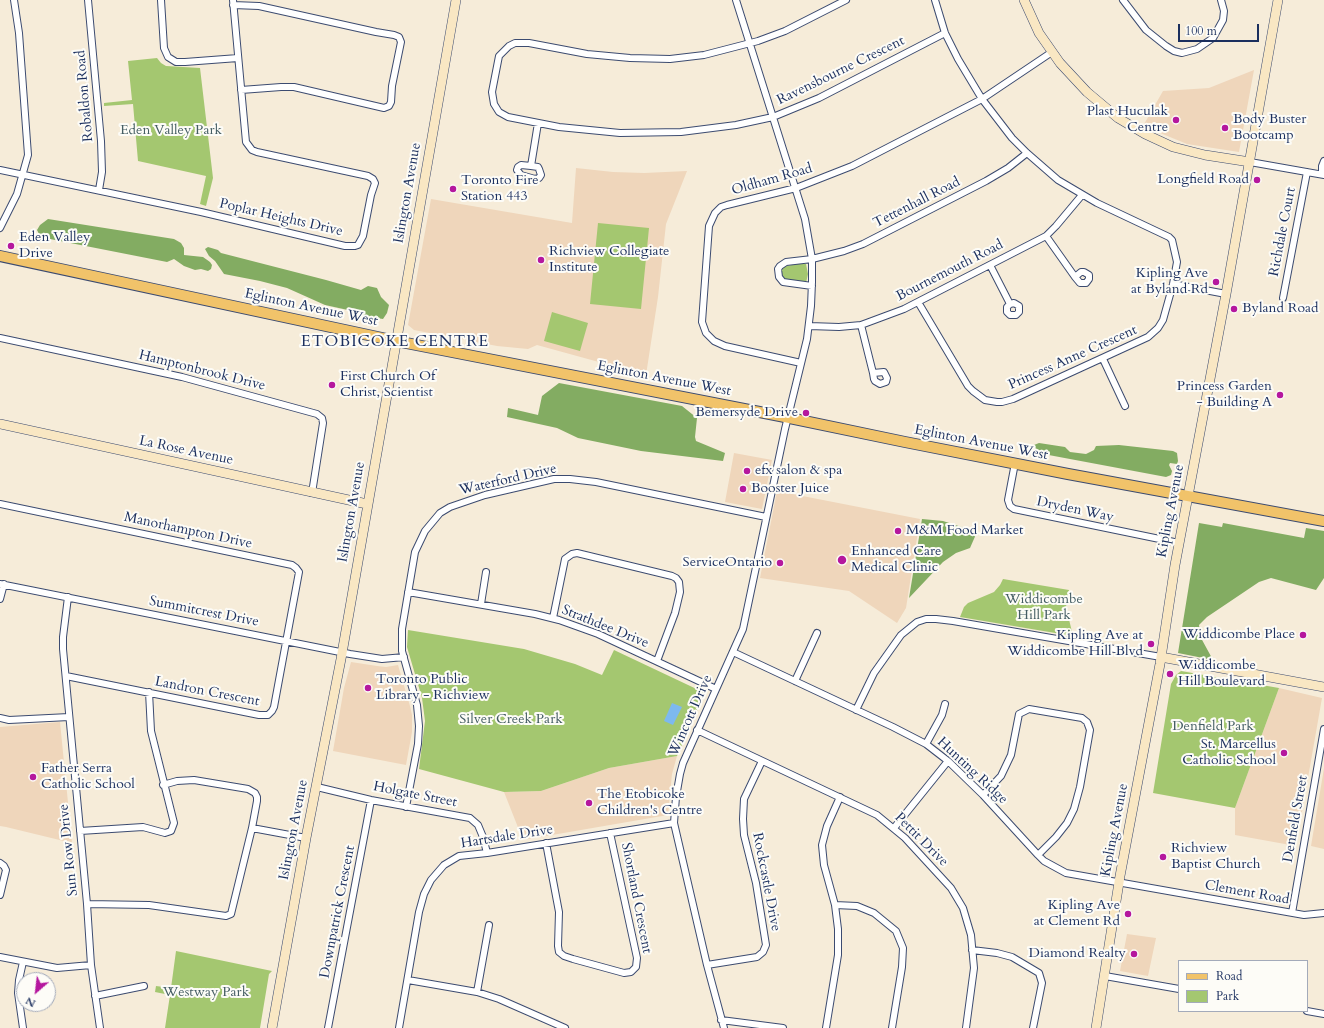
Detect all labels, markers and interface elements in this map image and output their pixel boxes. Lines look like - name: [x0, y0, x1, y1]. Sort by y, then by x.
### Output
- scale bar: [1180, 16, 1261, 42]
- text: 100 m: [1185, 23, 1217, 39]
- street label: Ravensbourne Crescent: [775, 33, 907, 109]
- street label: Robaldon Road: [73, 49, 97, 143]
- place label: Plast Huculak Centre: [1087, 104, 1168, 136]
- place label: Body Buster Bootcamp: [1233, 112, 1306, 144]
- marker: Plast Huculak Centre: [1171, 115, 1181, 125]
- park label: Eden Valley Park: [120, 123, 222, 139]
- marker: Body Buster Bootcamp: [1220, 123, 1230, 133]
- street label: Islington Avenue: [391, 141, 425, 245]
- street label: Oldham Road: [730, 160, 814, 200]
- place label: Longfield Road: [1157, 172, 1249, 188]
- place label: Toronto Fire Station 443: [461, 173, 539, 206]
- street label: Tettenhall Road: [871, 174, 963, 232]
- marker: Longfield Road: [1252, 175, 1262, 185]
- marker: Toronto Fire Station 443: [448, 184, 458, 194]
- street label: Richdale Court: [1266, 186, 1300, 278]
- street label: Poplar Heights Drive: [218, 196, 344, 240]
- place label: Eden Valley Drive: [19, 230, 90, 262]
- street label: Bournemouth Road: [894, 237, 1006, 305]
- marker: Eden Valley Drive: [6, 241, 16, 251]
- place label: Richview Collegiate Institute: [549, 244, 669, 276]
- marker: Richview Collegiate Institute: [536, 255, 546, 265]
- place label: Kipling Ave at Byland Rd: [1131, 266, 1208, 298]
- marker: Kipling Ave at Byland Rd: [1211, 277, 1221, 287]
- street label: Eglinton Avenue West: [243, 286, 379, 330]
- place label: Byland Road: [1242, 301, 1318, 317]
- marker: Byland Road: [1229, 304, 1239, 314]
- street label: Princess Anne Crescent: [1006, 322, 1140, 394]
- district label: ETOBICOKE CENTRE: [301, 332, 489, 352]
- street label: Hamptonbrook Drive: [137, 347, 267, 395]
- street label: Eglinton Avenue West: [596, 358, 732, 400]
- place label: First Church Of Christ, Scientist: [340, 369, 435, 402]
- place label: Princess Garden - Building A: [1177, 379, 1272, 412]
- marker: First Church Of Christ, Scientist: [327, 380, 337, 390]
- marker: Princess Garden - Building A: [1275, 390, 1285, 400]
- place label: Bemersyde Drive: [695, 405, 798, 421]
- marker: Bemersyde Drive: [801, 408, 811, 418]
- street label: Eglinton Avenue West: [913, 422, 1049, 464]
- street label: La Rose Avenue: [137, 433, 235, 469]
- street label: Islington Avenue: [335, 460, 369, 564]
- street label: Waterford Drive: [458, 461, 558, 499]
- place label: efx salon & spa: [755, 463, 842, 479]
- street label: Kipling Avenue: [1154, 463, 1188, 559]
- marker: efx salon & spa: [742, 466, 752, 476]
- place label: Booster Juice: [751, 481, 829, 497]
- marker: Booster Juice: [738, 484, 748, 494]
- street label: Dryden Way: [1035, 494, 1115, 526]
- street label: Manorhampton Drive: [122, 509, 254, 553]
- place label: M&M Food Market: [906, 523, 1023, 539]
- marker: M&M Food Market: [893, 526, 903, 536]
- place label: Enhanced Care Medical Clinic: [851, 544, 941, 576]
- marker: Enhanced Care Medical Clinic: [836, 554, 848, 566]
- place label: ServiceOntario: [683, 555, 772, 571]
- marker: ServiceOntario: [775, 558, 785, 568]
- park label: Widdicombe Hill Park: [1005, 592, 1083, 624]
- street label: Summitcrest Drive: [148, 593, 260, 631]
- street label: Strathdee Drive: [559, 602, 651, 652]
- place label: Widdicombe Place: [1183, 627, 1295, 643]
- place label: Kipling Ave at Widdicombe Hill Blvd: [1007, 628, 1143, 660]
- marker: Widdicombe Place: [1298, 630, 1308, 640]
- marker: Kipling Ave at Widdicombe Hill Blvd: [1146, 639, 1156, 649]
- place label: Widdicombe Hill Boulevard: [1178, 658, 1265, 690]
- marker: Widdicombe Hill Boulevard: [1165, 669, 1175, 679]
- place label: Toronto Public Library - Richview: [376, 672, 490, 704]
- street label: Wincott Drive: [665, 672, 717, 760]
- street label: Landron Crescent: [153, 674, 261, 710]
- marker: Toronto Public Library - Richview: [363, 683, 373, 693]
- park label: Silver Creek Park: [459, 712, 563, 728]
- park label: Denfield Park: [1172, 719, 1254, 735]
- street label: Hunting Ridge: [933, 734, 1011, 808]
- place label: St. Marcellus Catholic School: [1182, 737, 1276, 770]
- marker: St. Marcellus Catholic School: [1279, 748, 1289, 758]
- place label: Father Serra Catholic School: [41, 761, 135, 794]
- marker: Father Serra Catholic School: [28, 772, 38, 782]
- street label: Denfield Street: [1280, 774, 1312, 864]
- street label: Islington Avenue: [276, 778, 312, 882]
- street label: Holgate Street: [372, 779, 458, 811]
- street label: Kipling Avenue: [1098, 782, 1132, 878]
- place label: The Etobicoke Children's Centre: [597, 787, 702, 820]
- marker: The Etobicoke Children's Centre: [584, 798, 594, 808]
- street label: Sun Row Drive: [56, 803, 82, 897]
- street label: Pettit Drive: [891, 810, 951, 870]
- street label: Hartsdale Drive: [460, 821, 554, 853]
- street label: Rockcastle Drive: [748, 831, 784, 933]
- street label: Shortland Crescent: [617, 841, 655, 955]
- place label: Richview Baptist Church: [1171, 841, 1260, 874]
- street label: Downpatrick Crescent: [317, 844, 359, 980]
- marker: Richview Baptist Church: [1158, 852, 1168, 862]
- street label: Clement Road: [1203, 877, 1291, 909]
- place label: Kipling Ave at Clement Rd: [1034, 898, 1120, 930]
- marker: Kipling Ave at Clement Rd: [1123, 909, 1133, 919]
- place label: Diamond Realty: [1029, 946, 1126, 962]
- marker: Diamond Realty: [1129, 949, 1139, 959]
- legend: [1178, 960, 1308, 1012]
- text: Road: [1216, 968, 1242, 984]
- north arrow: [16, 972, 56, 1012]
- park label: Westway Park: [163, 985, 249, 1001]
- text: Park: [1216, 988, 1239, 1004]
- text: N: [23, 993, 38, 1011]

